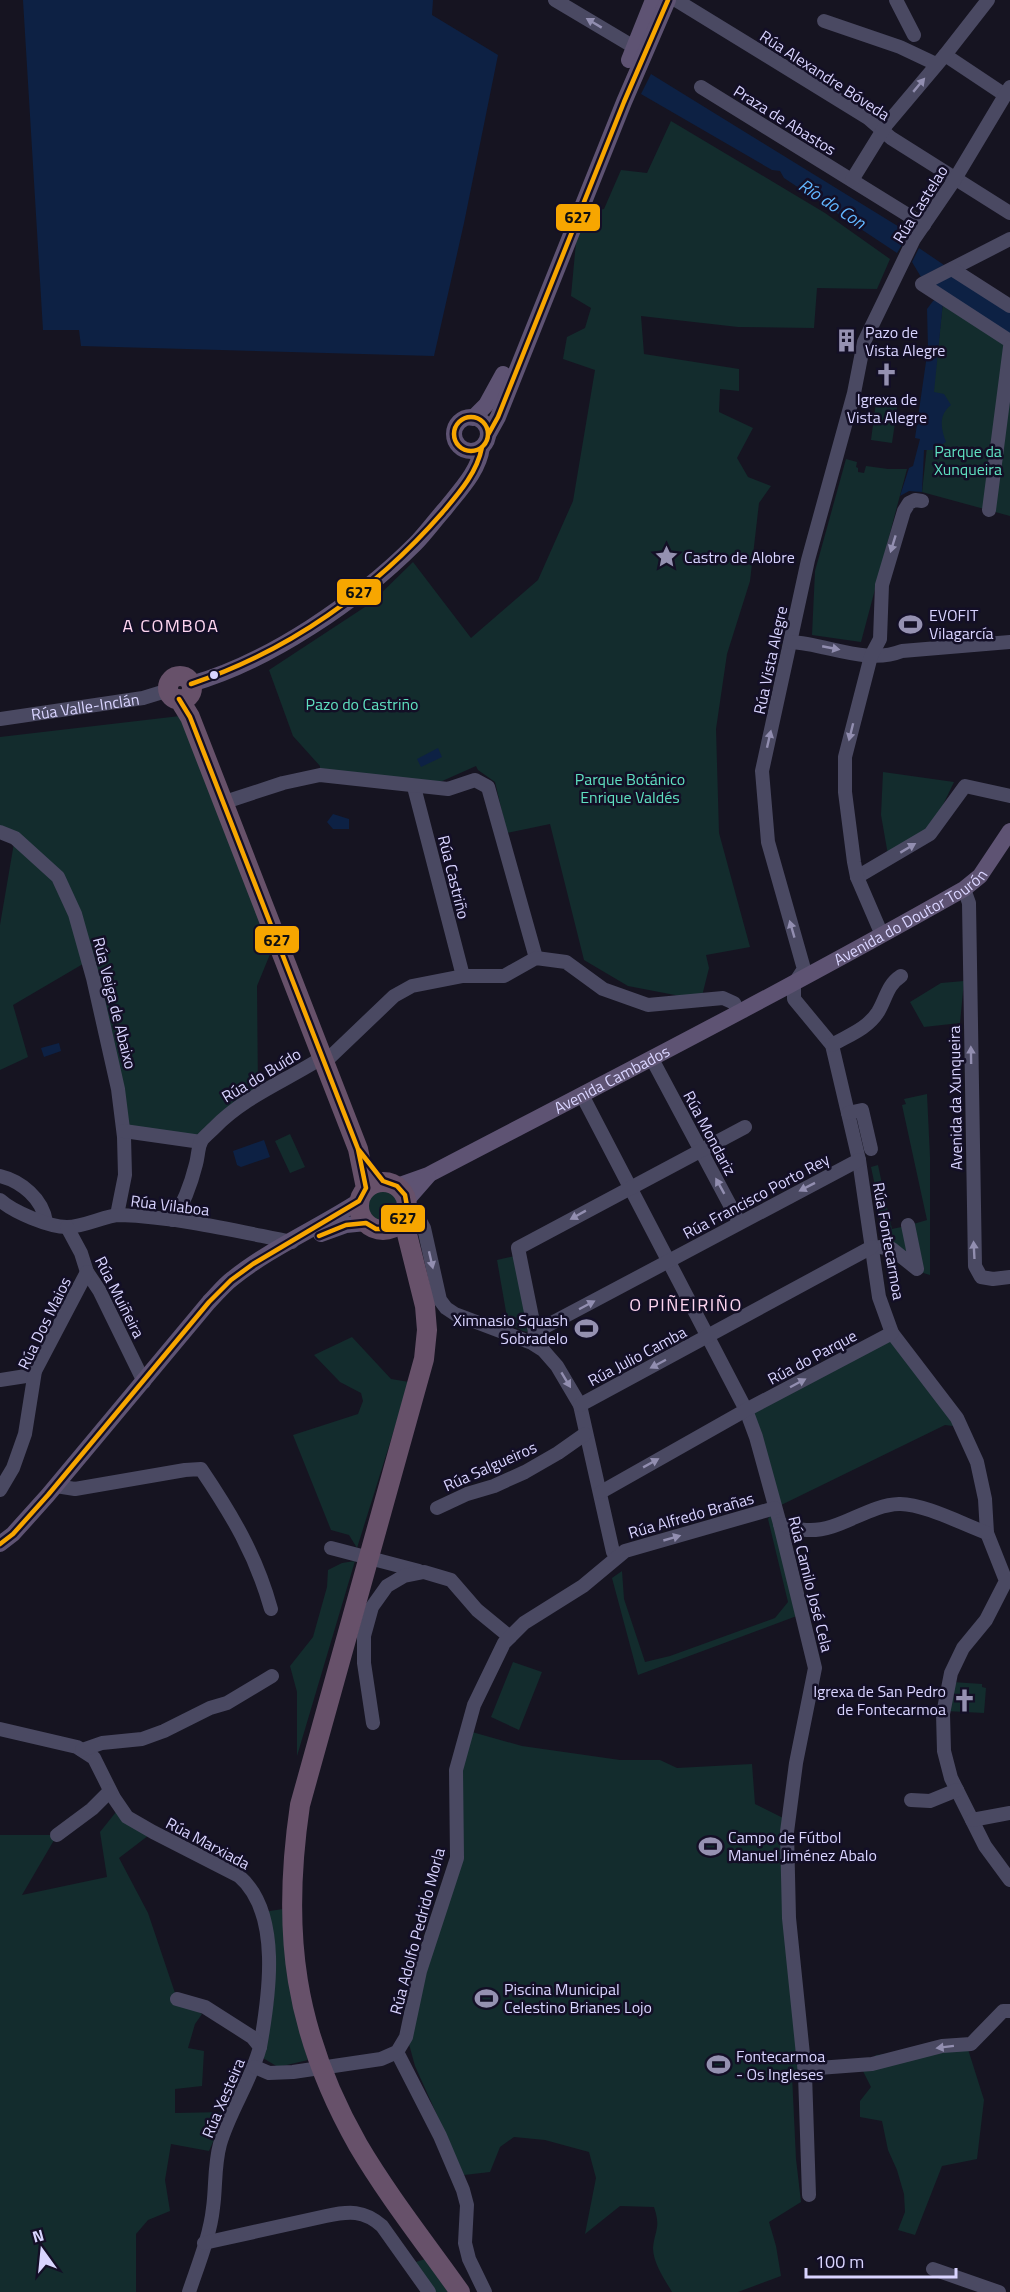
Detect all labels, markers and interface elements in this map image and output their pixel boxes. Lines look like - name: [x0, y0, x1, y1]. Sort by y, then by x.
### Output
- one-way arrow: [586, 18, 602, 29]
- street label: Rúa Alexandre Bóveda: [755, 24, 895, 126]
- one-way arrow: [912, 78, 925, 93]
- street label: Praza de Abastos: [729, 79, 841, 161]
- street label: Rúa Castelao: [887, 160, 953, 248]
- water label: Río do Con: [793, 172, 872, 236]
- line badge: 627: [555, 203, 601, 232]
- text: 627: [565, 205, 591, 229]
- place label: Pazo de Vista Alegre: [865, 320, 945, 362]
- building icon: Pazo de Vista Alegre: [834, 328, 860, 354]
- church icon: Igrexa de Vista Alegre: [874, 361, 900, 387]
- place label: Igrexa de Vista Alegre: [847, 387, 927, 429]
- park label: Parque da Xunqueira: [934, 439, 1002, 481]
- one-way arrow: [888, 535, 897, 553]
- place icon: Castro de Alobre: [653, 544, 679, 570]
- place label: Castro de Alobre: [684, 545, 795, 569]
- line badge: 627: [336, 578, 382, 606]
- text: 627: [346, 580, 372, 604]
- place label: EVOFIT Vilagarcía: [929, 603, 994, 645]
- street label: Rúa Vista Alegre: [747, 604, 793, 716]
- sports icon: EVOFIT Vilagarcía: [898, 611, 924, 637]
- district label: A COMBOA: [123, 612, 219, 639]
- one-way arrow: [822, 644, 841, 653]
- unlabelled marker: [208, 669, 220, 681]
- street label: Rúa Valle-Inclán: [29, 687, 141, 726]
- park label: Pazo do Castriño: [306, 692, 418, 716]
- one-way arrow: [846, 723, 856, 742]
- one-way arrow: [765, 729, 775, 748]
- park label: Parque Botánico Enrique Valdés: [575, 767, 685, 809]
- street label: Rúa Castriño: [432, 833, 476, 921]
- one-way arrow: [900, 842, 916, 853]
- street label: Avenida do Doutor Tourón: [829, 864, 993, 971]
- one-way arrow: [787, 920, 797, 938]
- line badge: 627: [254, 925, 300, 954]
- text: 627: [264, 928, 290, 952]
- street label: Rúa Veiga de Abaixo: [87, 935, 143, 1071]
- street label: Avenida da Xunqueira: [942, 1025, 968, 1171]
- street label: Avenida Cambados: [549, 1039, 674, 1119]
- street label: Rúa do Buído: [217, 1042, 305, 1108]
- one-way arrow: [966, 1046, 976, 1065]
- street label: Rúa Mondariz: [678, 1086, 742, 1180]
- street label: Rúa Francisco Porto Rey: [678, 1147, 834, 1245]
- one-way arrow: [714, 1178, 725, 1194]
- street label: Rúa Fontecarmoa: [867, 1180, 911, 1302]
- one-way arrow: [798, 1182, 815, 1192]
- street label: Rúa Vilaboa: [129, 1188, 211, 1222]
- line badge: 627: [380, 1204, 426, 1233]
- text: 627: [390, 1206, 416, 1230]
- one-way arrow: [570, 1210, 587, 1220]
- one-way arrow: [970, 1241, 979, 1260]
- one-way arrow: [427, 1251, 436, 1270]
- street label: Rúa Muiñeira: [89, 1252, 151, 1342]
- street label: Rúa Dos Maios: [11, 1273, 77, 1373]
- district label: O PIÑEIRIÑO: [629, 1291, 743, 1318]
- one-way arrow: [579, 1300, 596, 1310]
- place label: Ximnasio Squash Sobradelo: [453, 1308, 568, 1350]
- sports icon: Ximnasio Squash Sobradelo: [573, 1316, 599, 1342]
- street label: Rúa Julio Camba: [583, 1320, 691, 1392]
- street label: Rúa do Parque: [763, 1323, 861, 1391]
- one-way arrow: [649, 1359, 666, 1369]
- one-way arrow: [560, 1372, 571, 1388]
- one-way arrow: [790, 1378, 807, 1388]
- street label: Rúa Salgueiros: [440, 1435, 540, 1497]
- one-way arrow: [643, 1458, 660, 1468]
- street label: Rúa Alfredo Brañas: [625, 1486, 757, 1544]
- street label: Rúa Camilo José Cela: [782, 1513, 840, 1655]
- one-way arrow: [663, 1533, 681, 1542]
- place label: Igrexa de San Pedro de Fontecarmoa: [813, 1679, 946, 1721]
- church icon: Igrexa de San Pedro de Fontecarmoa: [951, 1687, 977, 1713]
- street label: Rúa Marxiada: [162, 1811, 254, 1875]
- place label: Campo de Fútbol Manuel Jiménez Abalo: [728, 1825, 877, 1867]
- sports icon: Campo de Fútbol Manuel Jiménez Abalo: [697, 1833, 723, 1859]
- street label: Rúa Adolfo Pedrido Morla: [383, 1845, 451, 2017]
- place label: Piscina Municipal Celestino Brianes Lojo: [504, 1977, 652, 2019]
- sports icon: Piscina Municipal Celestino Brianes Lojo: [473, 1985, 499, 2011]
- one-way arrow: [935, 2042, 954, 2051]
- place label: Fontecarmoa - Os Ingleses: [736, 2044, 825, 2086]
- sports icon: Fontecarmoa - Os Ingleses: [705, 2052, 731, 2078]
- street label: Rúa Xesteira: [195, 2054, 251, 2142]
- north arrow: [12, 2220, 72, 2280]
- text: N: [30, 2222, 47, 2249]
- scale bar: [806, 2241, 956, 2279]
- text: 100 m: [815, 2248, 864, 2275]

